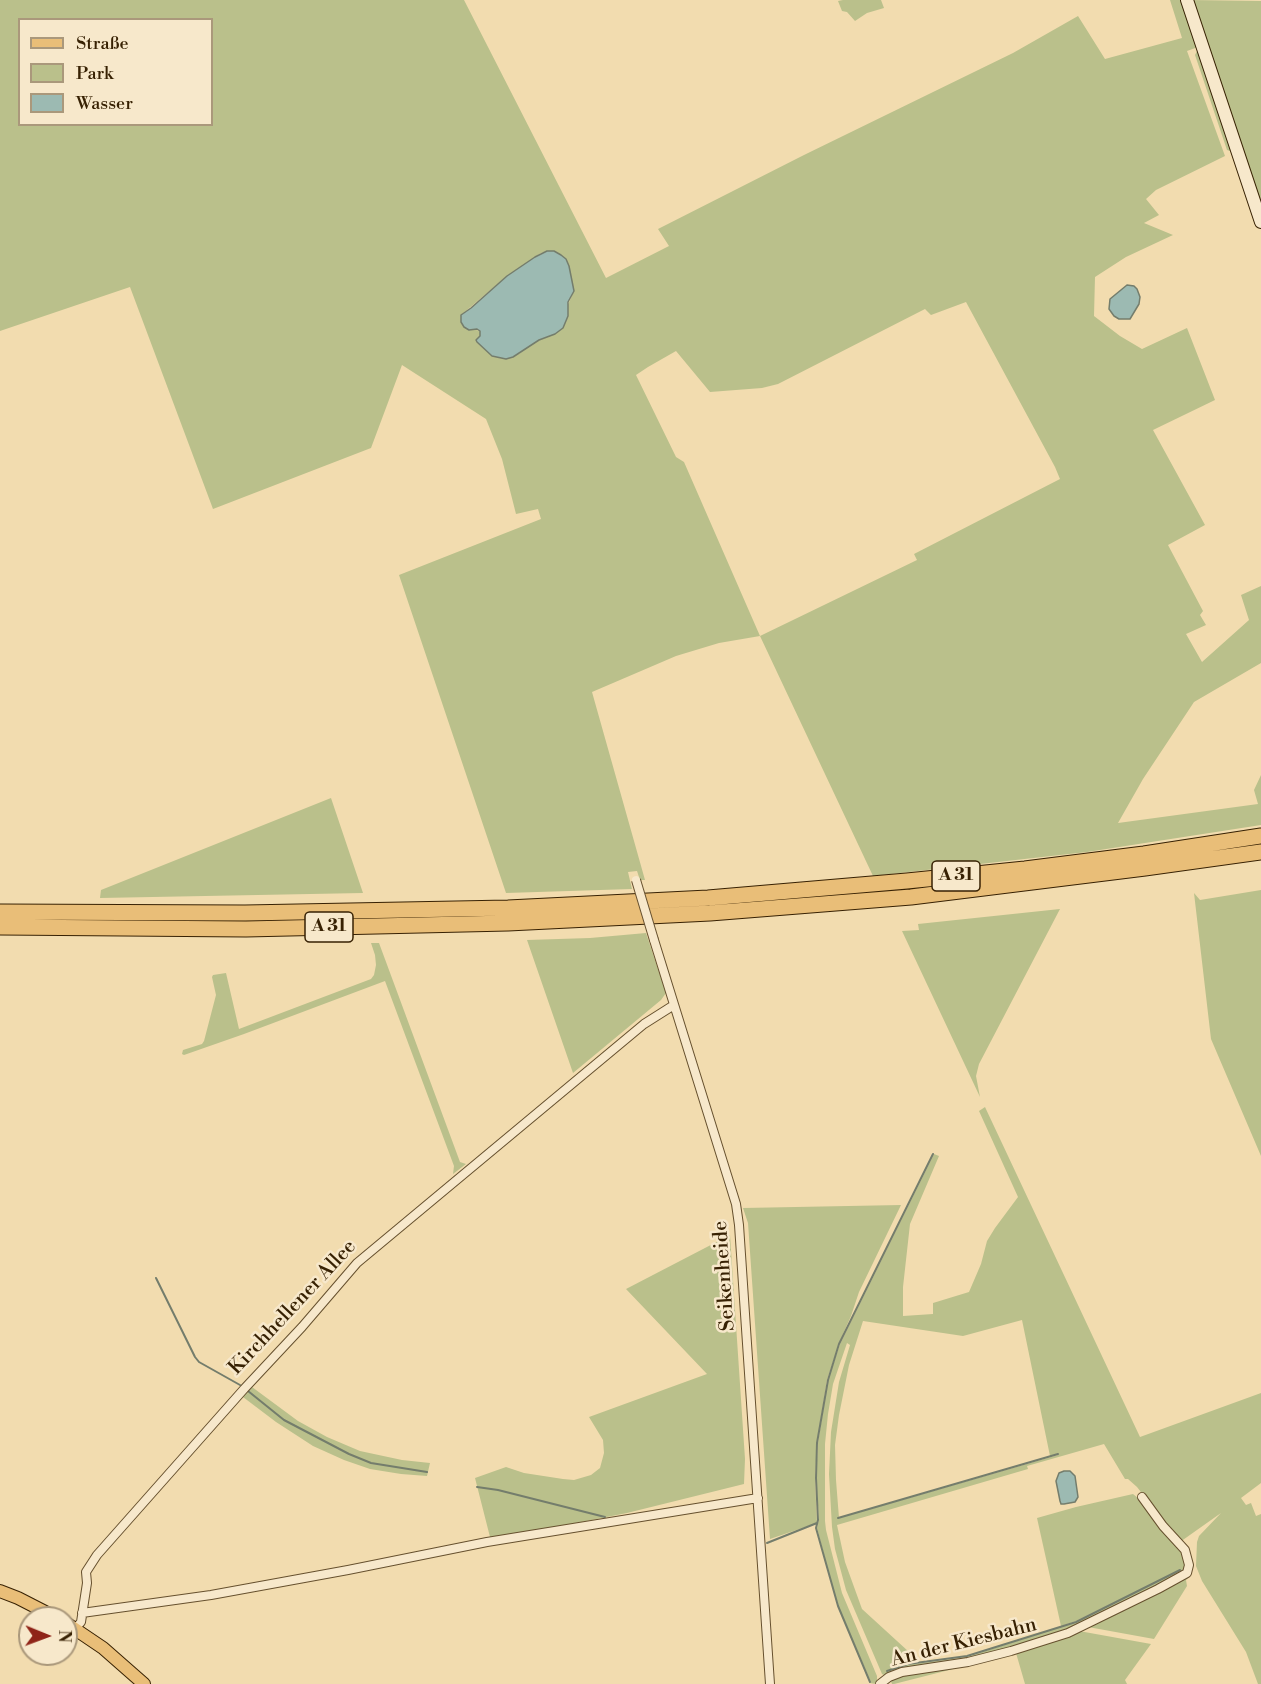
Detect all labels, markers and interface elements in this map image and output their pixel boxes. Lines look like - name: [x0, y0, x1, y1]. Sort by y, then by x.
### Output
- legend: [18, 18, 213, 126]
- text: Straße: [76, 32, 129, 55]
- text: Park: [76, 62, 113, 85]
- text: Wasser: [76, 92, 133, 115]
- road number: A 31: [932, 861, 980, 891]
- road number: A 31: [305, 912, 353, 942]
- street label: Seikenheide: [709, 1220, 741, 1332]
- street label: Kirchhellener Allee: [224, 1235, 362, 1381]
- north arrow: [18, 1606, 78, 1666]
- street label: An der Kiesbahn: [889, 1613, 1039, 1673]
- text: N: [54, 1630, 74, 1643]

